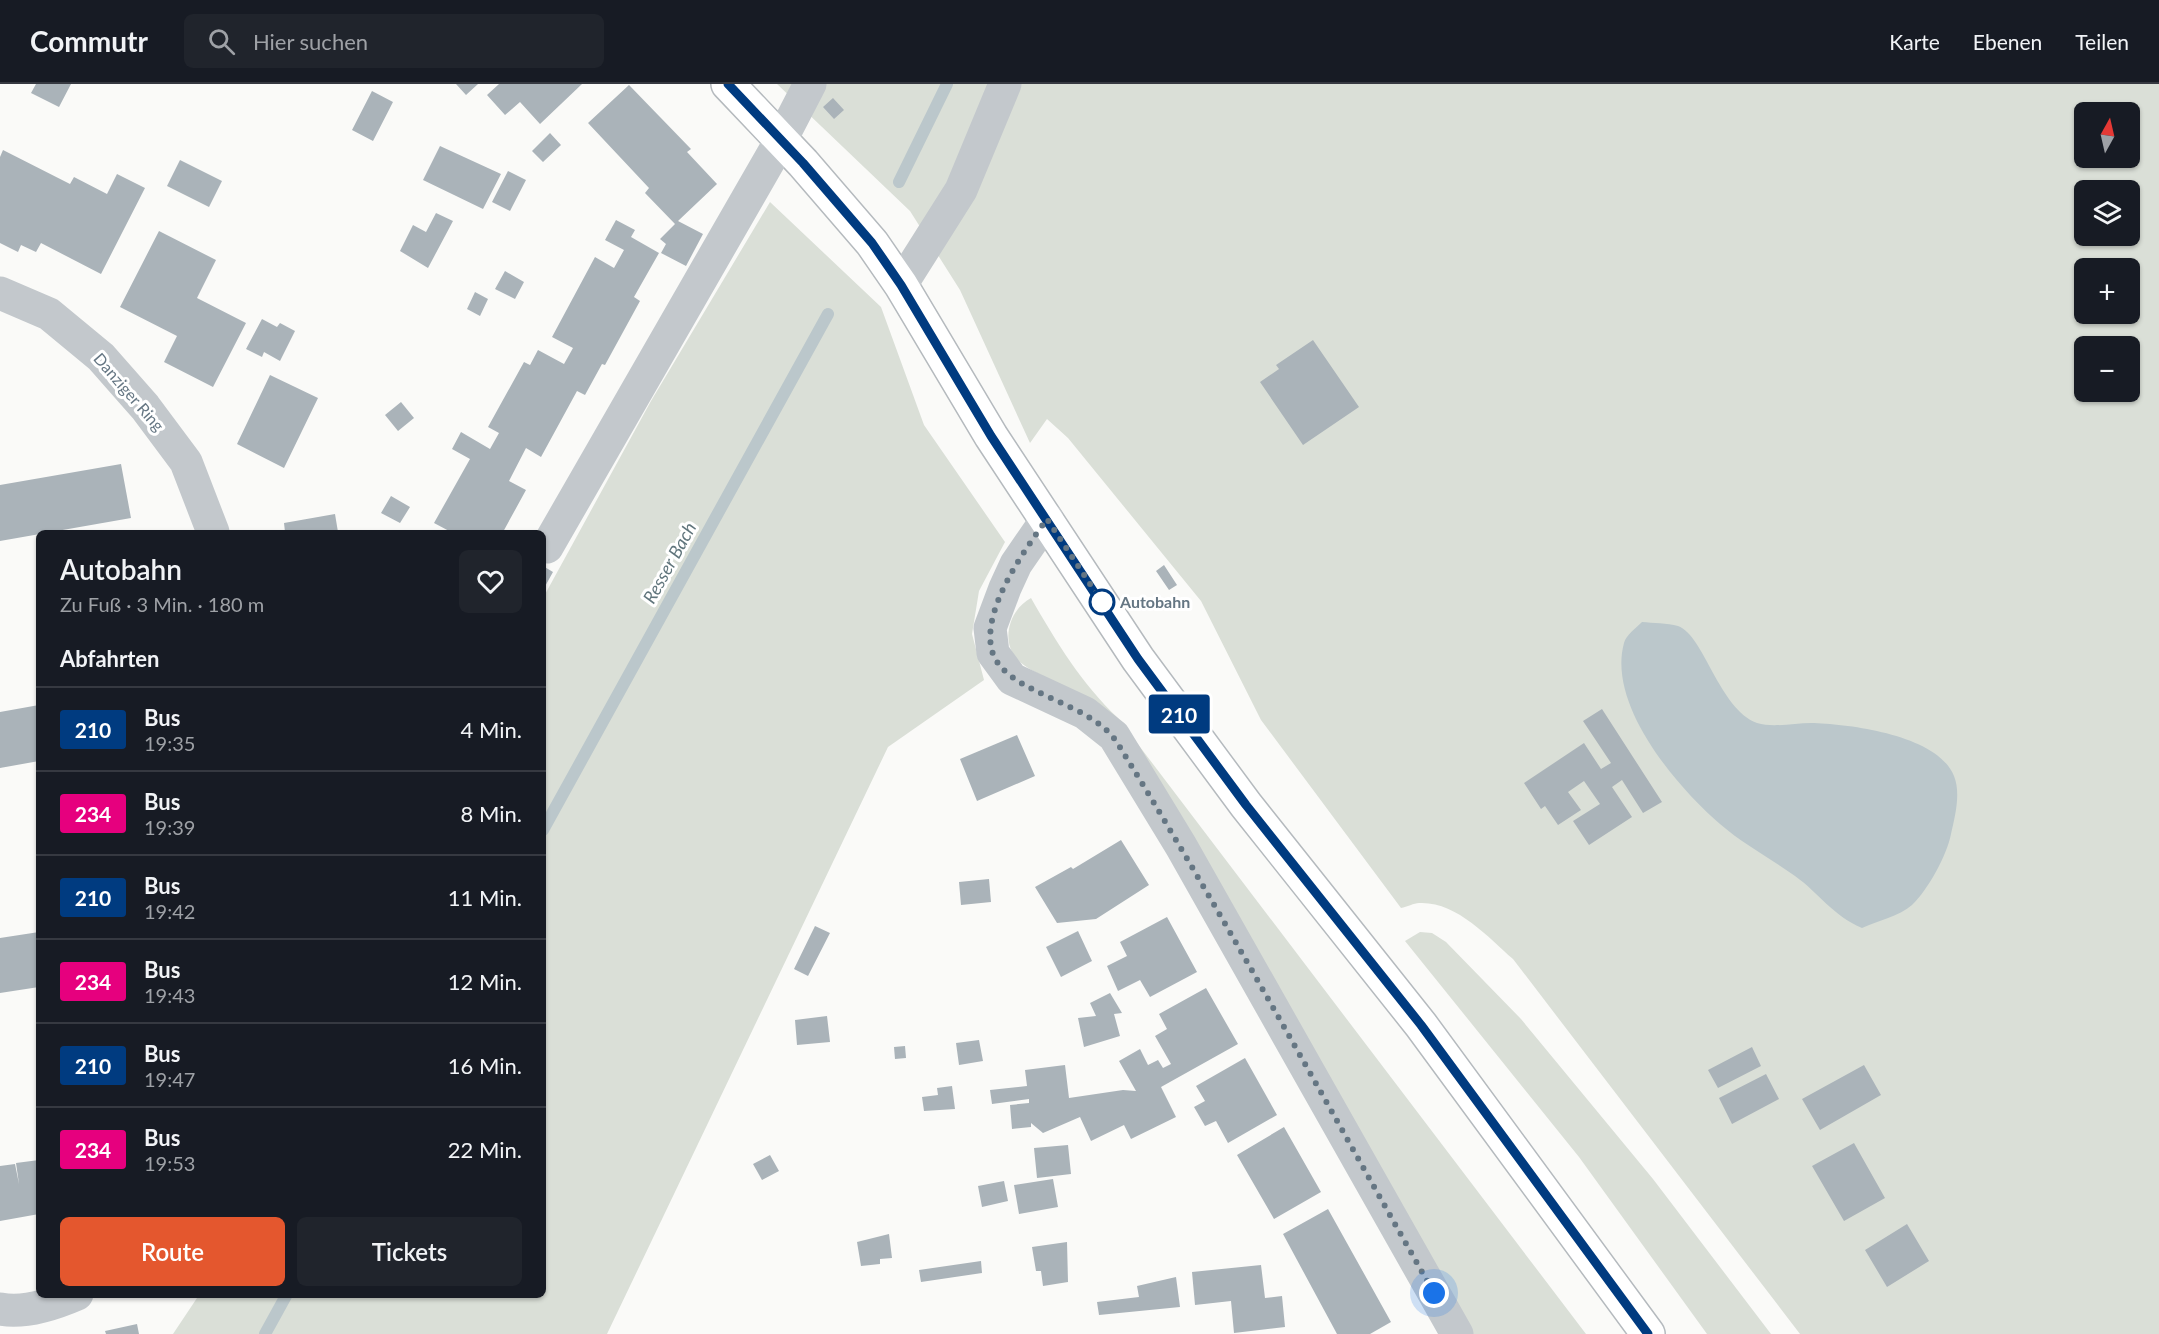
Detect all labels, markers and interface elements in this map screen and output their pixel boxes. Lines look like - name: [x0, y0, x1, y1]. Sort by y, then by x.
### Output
- search box: [184, 14, 604, 68]
- text: Commutr: [30, 24, 148, 58]
- icon: search: [205, 25, 238, 58]
- text: Hier suchen: [253, 28, 368, 55]
- text: Karte: [1889, 29, 1940, 54]
- text: Ebenen: [1973, 29, 2042, 54]
- text: Teilen: [2075, 29, 2129, 54]
- north arrow: [2074, 102, 2140, 168]
- map controls: [2074, 102, 2140, 402]
- button: layers: [2074, 180, 2140, 246]
- button: +: [2074, 258, 2140, 324]
- button: −: [2074, 336, 2140, 402]
- street label: Danziger Ring: [90, 349, 168, 435]
- water label: Resser Bach: [638, 518, 700, 607]
- button: heart: [459, 550, 522, 613]
- text: Autobahn: [60, 552, 182, 586]
- marker: Autobahn: [1089, 589, 1115, 615]
- text: Zu Fuß · 3 Min. · 180 m: [60, 592, 264, 616]
- place label: Autobahn: [1119, 592, 1190, 611]
- text: Abfahrten: [60, 645, 159, 672]
- line badge: 210: [1144, 694, 1214, 734]
- text: 210: [1161, 702, 1197, 727]
- text: Bus: [144, 704, 180, 731]
- text: 4 Min.: [461, 716, 522, 743]
- text: 210: [75, 717, 111, 742]
- text: 19:35: [144, 731, 195, 755]
- text: Bus: [144, 788, 180, 815]
- text: 8 Min.: [461, 800, 522, 827]
- text: 234: [75, 801, 111, 826]
- text: 19:39: [144, 815, 195, 839]
- text: Bus: [144, 872, 180, 899]
- text: 11 Min.: [448, 884, 522, 911]
- text: 210: [75, 885, 111, 910]
- text: 19:42: [144, 899, 195, 923]
- text: Bus: [144, 956, 180, 983]
- text: 12 Min.: [448, 968, 522, 995]
- text: 234: [75, 969, 111, 994]
- text: 19:43: [144, 983, 195, 1007]
- text: Bus: [144, 1040, 180, 1067]
- text: 16 Min.: [448, 1052, 522, 1079]
- text: 210: [75, 1053, 111, 1078]
- text: 19:47: [144, 1067, 195, 1091]
- text: Bus: [144, 1124, 180, 1151]
- text: 22 Min.: [448, 1136, 522, 1163]
- text: 234: [75, 1137, 111, 1162]
- text: 19:53: [144, 1151, 195, 1175]
- button: Route: [60, 1217, 285, 1286]
- button: Tickets: [297, 1217, 522, 1286]
- your location: [1419, 1278, 1449, 1308]

